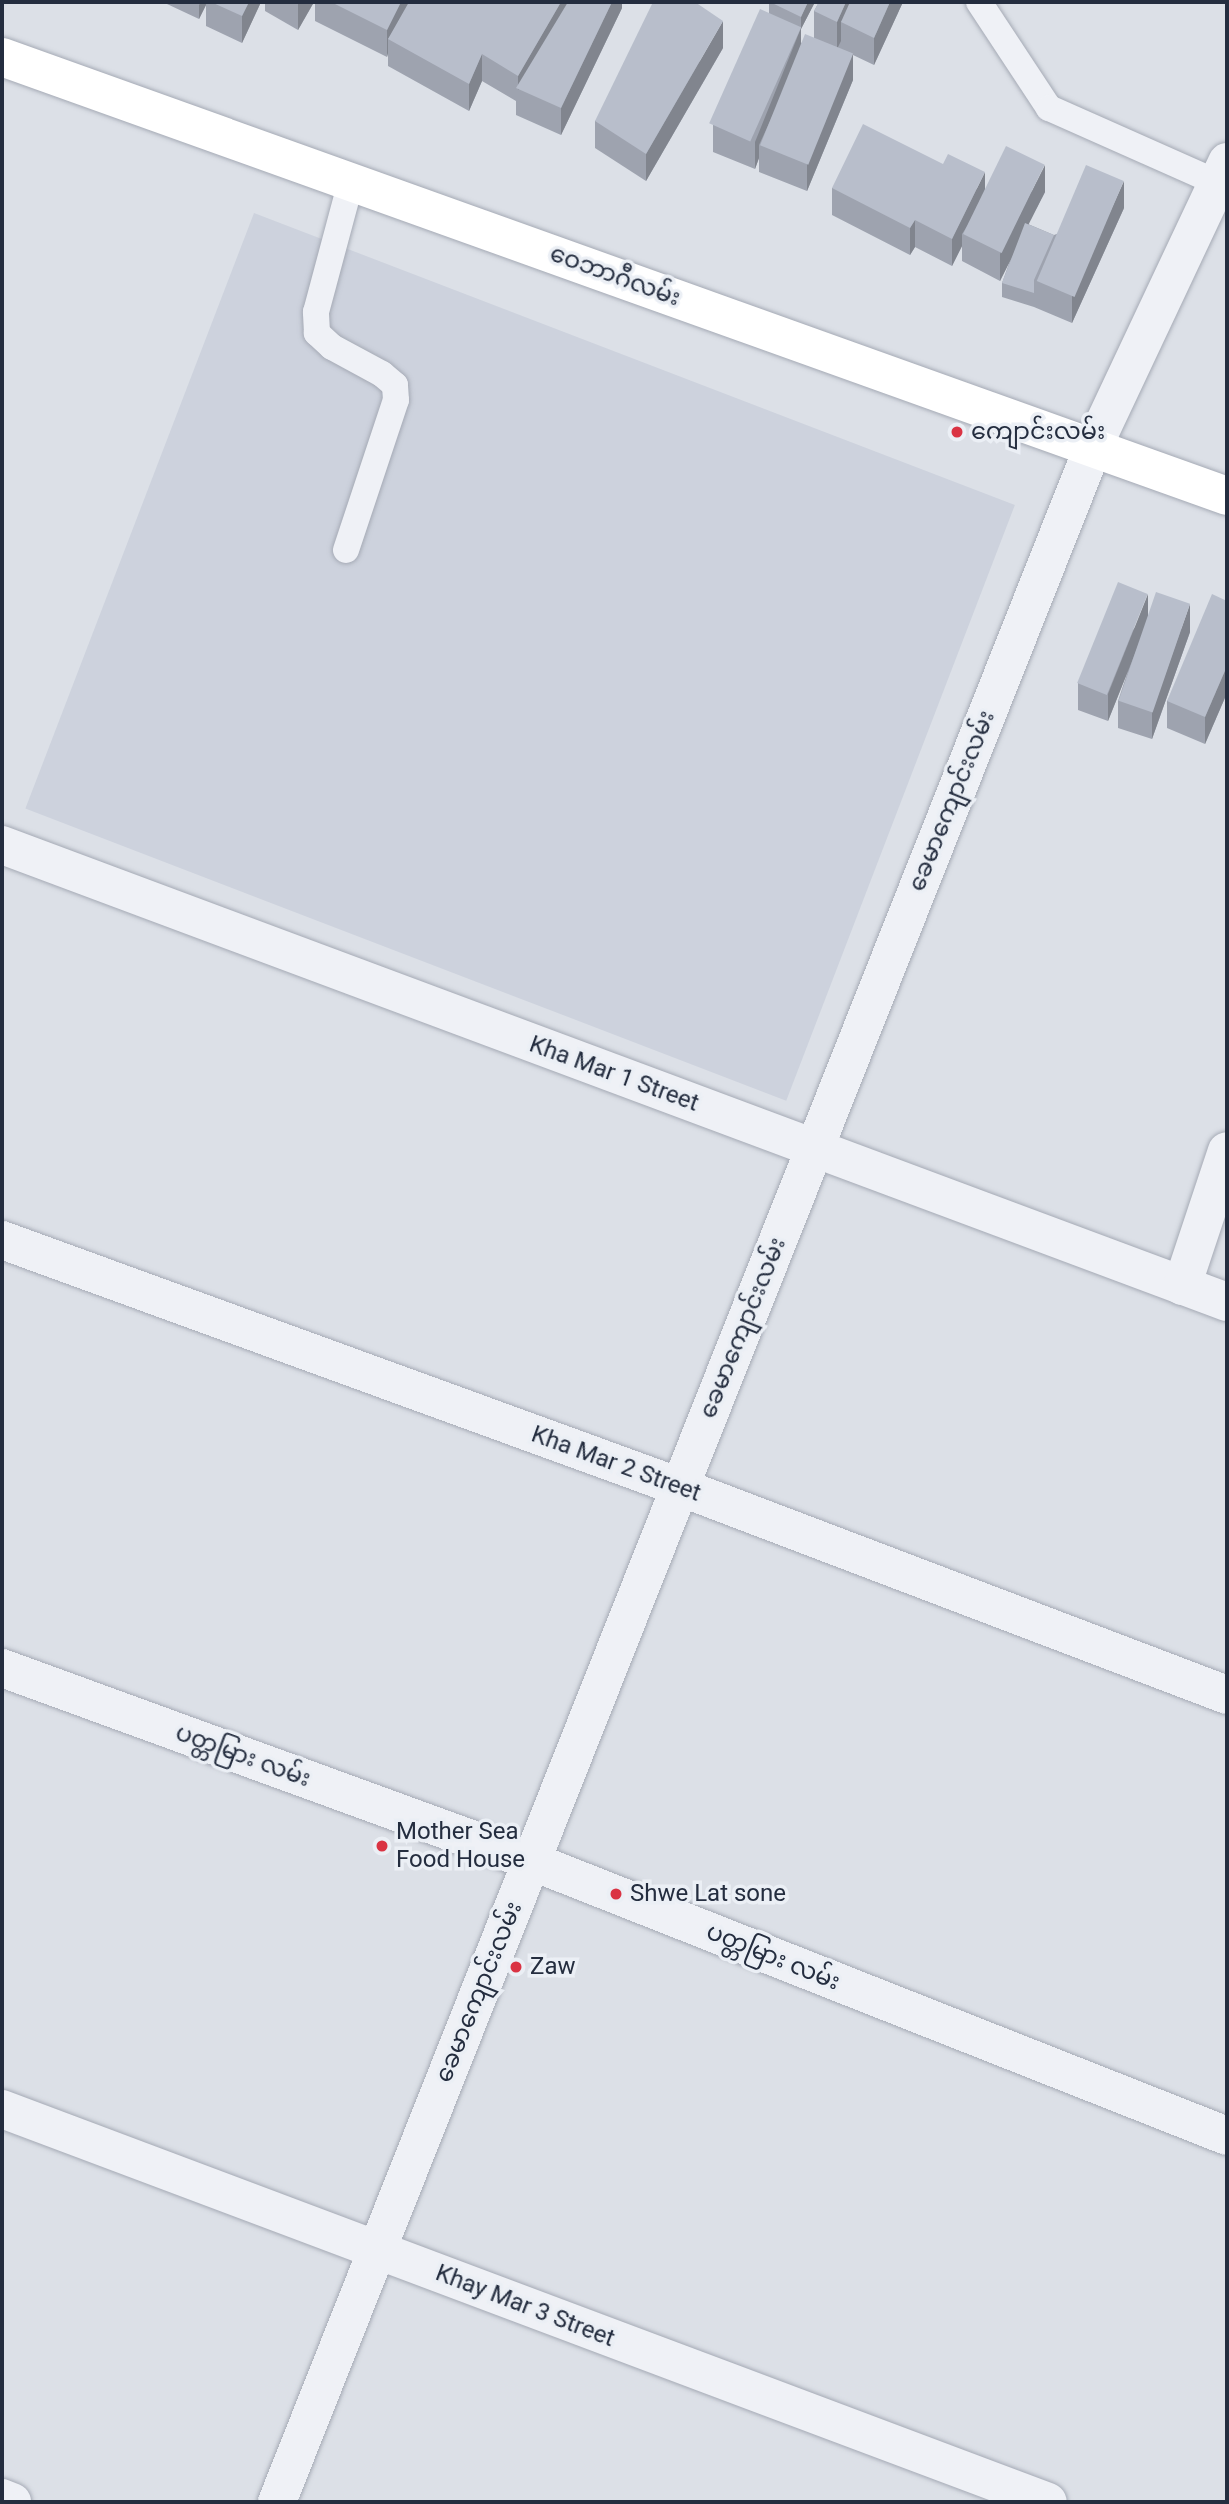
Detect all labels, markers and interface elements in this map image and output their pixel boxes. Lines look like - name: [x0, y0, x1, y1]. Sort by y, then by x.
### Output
- street label: ဝေဘာဂီလမ်း: [546, 239, 684, 313]
- place label: ကျောင်းလမ်း: [971, 418, 1105, 446]
- marker: ကျောင်းလမ်း: [949, 424, 965, 440]
- street label: ခေမာကျောင်းလမ်း: [903, 706, 1001, 896]
- street label: Kha Mar 1 Street: [525, 1030, 703, 1118]
- street label: ခေမာကျောင်းလမ်း: [694, 1233, 792, 1423]
- street label: Kha Mar 2 Street: [527, 1420, 705, 1508]
- street label: ပတ္တမြား လမ်း: [172, 1718, 314, 1794]
- place label: Mother Sea Food House: [396, 1818, 525, 1874]
- marker: Mother Sea Food House: [374, 1838, 390, 1854]
- place label: Shwe Lat sone: [630, 1880, 786, 1908]
- marker: Shwe Lat sone: [608, 1886, 624, 1902]
- street label: ခေမာကျောင်းလမ်း: [430, 1897, 528, 2087]
- street label: ပတ္တမြား လမ်း: [702, 1917, 844, 1997]
- place label: Zaw: [530, 1953, 575, 1981]
- marker: Zaw: [508, 1959, 524, 1975]
- street label: Khay Mar 3 Street: [431, 2259, 619, 2353]

